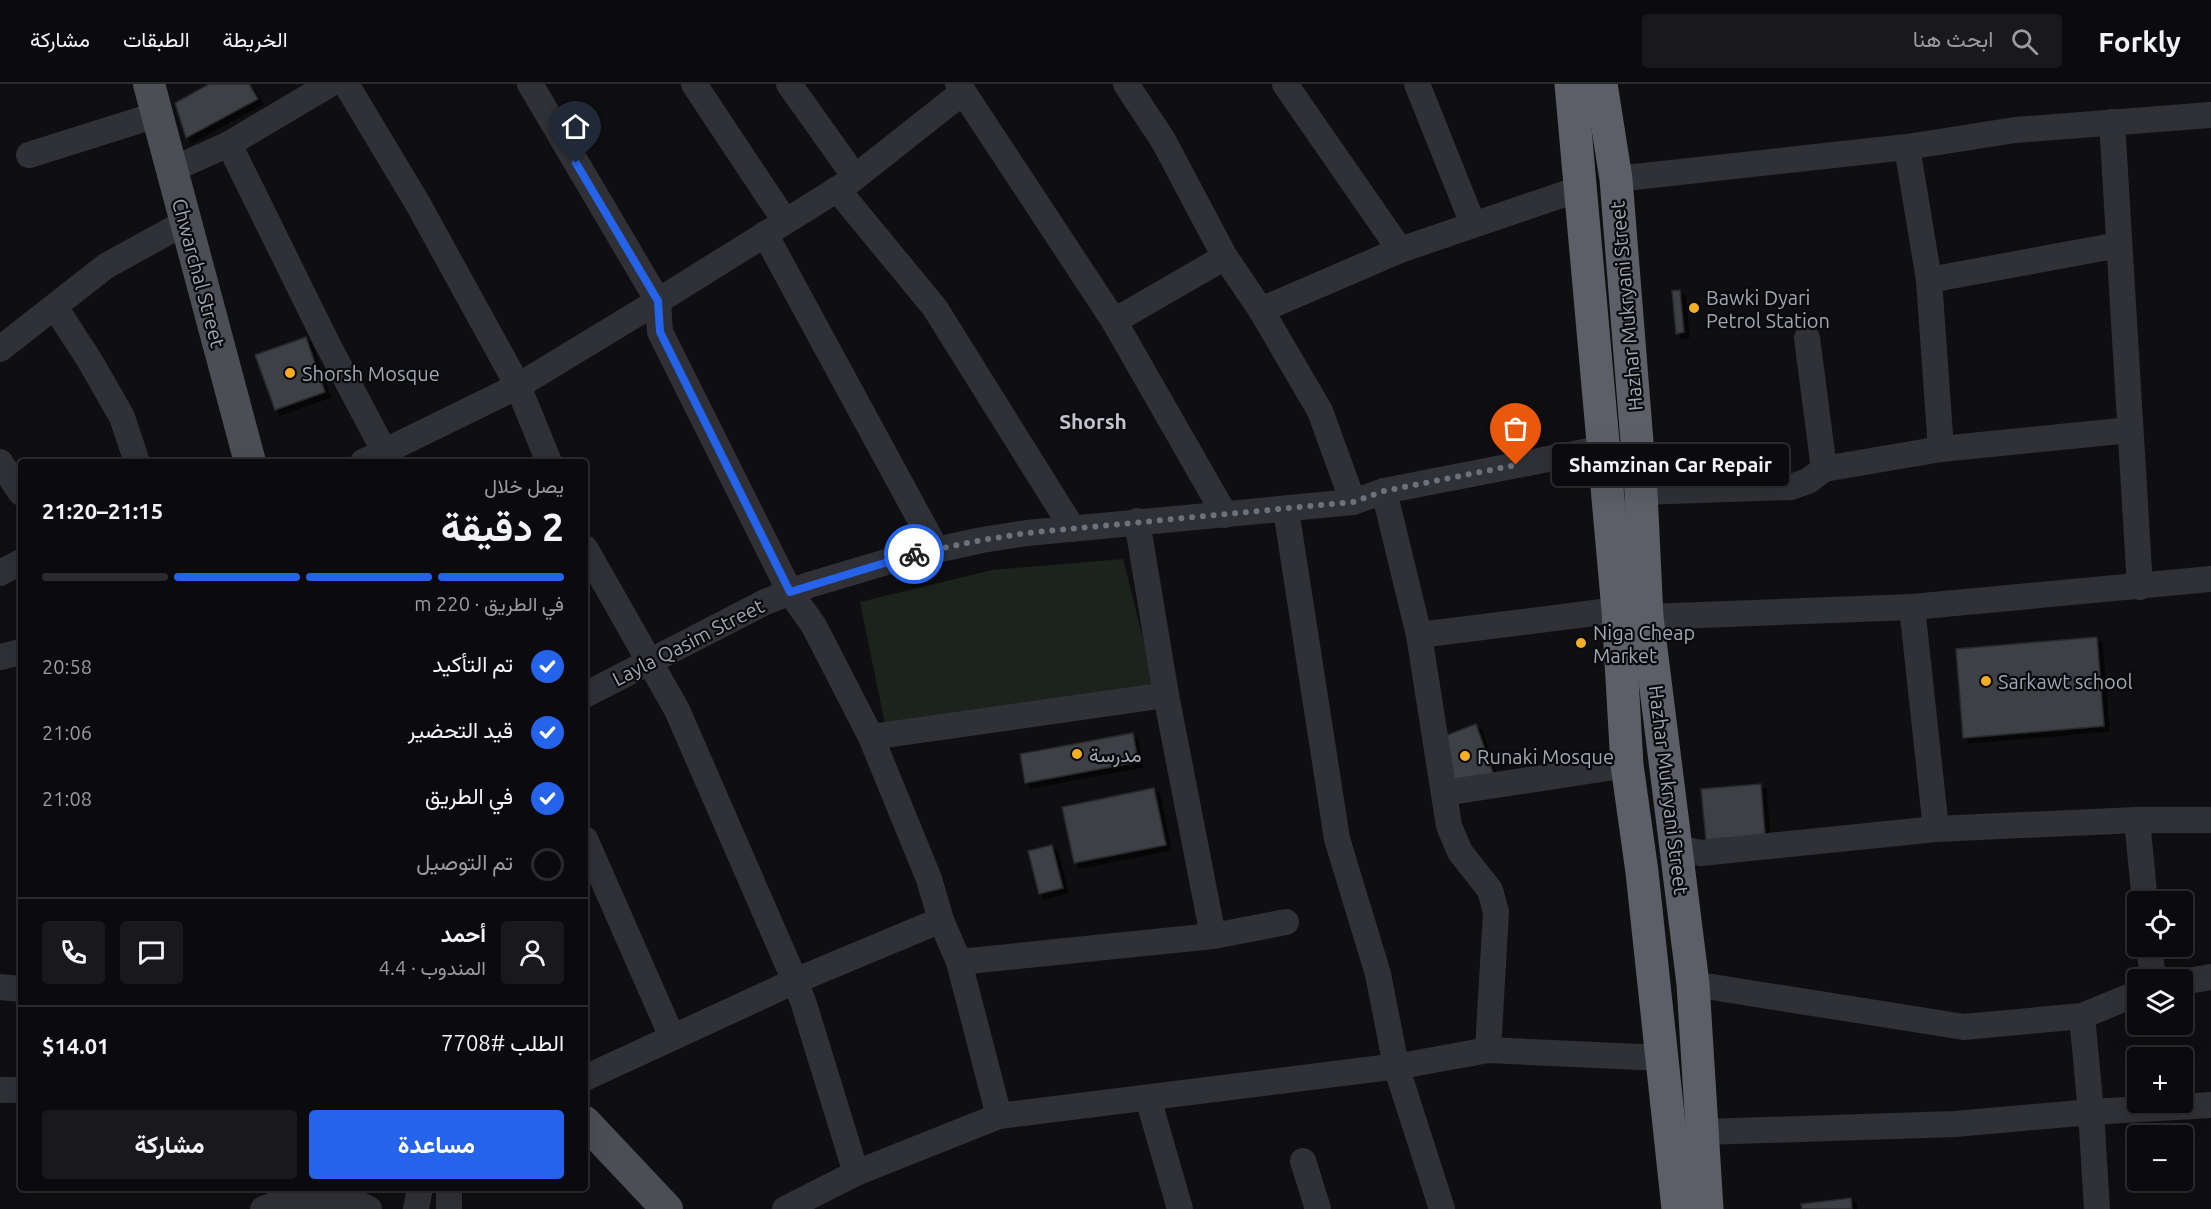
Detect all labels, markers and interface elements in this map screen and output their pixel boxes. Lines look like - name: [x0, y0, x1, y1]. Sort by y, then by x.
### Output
- search box: [1642, 14, 2062, 68]
- icon: search: [2008, 25, 2041, 58]
- text: ابحث هنا: [1913, 26, 1993, 51]
- text: Forkly: [2098, 26, 2181, 57]
- text: مشاركة: [30, 27, 90, 51]
- text: الطبقات: [123, 27, 190, 51]
- text: الخريطة: [223, 27, 288, 51]
- pin: [550, 101, 601, 163]
- icon: home: [559, 110, 592, 143]
- street label: Chwarchal Street: [168, 196, 230, 350]
- street label: Hazhar Mukryani Street: [1605, 200, 1647, 412]
- place label: Bawki Dyari Petrol Station: [1706, 286, 1830, 332]
- marker: Bawki Dyari Petrol Station: [1687, 301, 1701, 315]
- place label: Shorsh Mosque: [302, 362, 440, 385]
- marker: Shorsh Mosque: [283, 366, 297, 380]
- pin: [1490, 403, 1541, 465]
- district label: Shorsh: [1059, 409, 1127, 433]
- icon: bag: [1499, 412, 1532, 445]
- callout: Shamzinan Car Repair: [1552, 444, 1789, 486]
- text: Shamzinan Car Repair: [1569, 453, 1772, 476]
- text: يصل خلال: [484, 474, 564, 497]
- text: 21:15–21:20: [42, 498, 163, 523]
- text: 2 دقيقة: [441, 505, 564, 548]
- courier: [884, 524, 944, 584]
- icon: bike: [898, 538, 931, 571]
- text: في الطريق · 220 m: [414, 592, 564, 615]
- street label: Layla Qasim Street: [608, 594, 768, 690]
- place label: Niga Cheap Market: [1593, 621, 1695, 667]
- marker: Niga Cheap Market: [1574, 636, 1588, 650]
- icon: check: [531, 650, 564, 683]
- text: تم التأكيد: [432, 651, 513, 676]
- text: 20:58: [42, 655, 92, 678]
- place label: Sarkawt school: [1998, 670, 2133, 693]
- marker: Sarkawt school: [1979, 674, 1993, 688]
- street label: Hazhar Mukryani Street: [1645, 684, 1693, 896]
- icon: check: [531, 716, 564, 749]
- text: قيد التحضير: [408, 717, 513, 742]
- text: 21:06: [42, 721, 92, 744]
- place label: مدرسة: [1089, 743, 1142, 768]
- place label: Runaki Mosque: [1477, 745, 1614, 768]
- marker: مدرسة: [1070, 747, 1084, 761]
- marker: Runaki Mosque: [1458, 749, 1472, 763]
- icon: check: [531, 782, 564, 815]
- text: في الطريق: [425, 783, 513, 808]
- text: 21:08: [42, 787, 92, 810]
- text: تم التوصيل: [416, 849, 513, 874]
- map controls: [2127, 891, 2193, 1191]
- button: locate: [2127, 891, 2193, 957]
- button: phone: [42, 921, 105, 984]
- button: chat: [120, 921, 183, 984]
- text: أحمد: [441, 921, 486, 946]
- button: person: [501, 921, 564, 984]
- text: المندوب · 4.4: [379, 956, 486, 979]
- button: layers: [2127, 969, 2193, 1035]
- text: الطلب #7708: [441, 1030, 564, 1055]
- text: $14.01: [42, 1033, 109, 1058]
- button: +: [2127, 1047, 2193, 1113]
- button: مشاركة: [42, 1110, 297, 1179]
- button: مساعدة: [309, 1110, 564, 1179]
- button: −: [2127, 1125, 2193, 1191]

